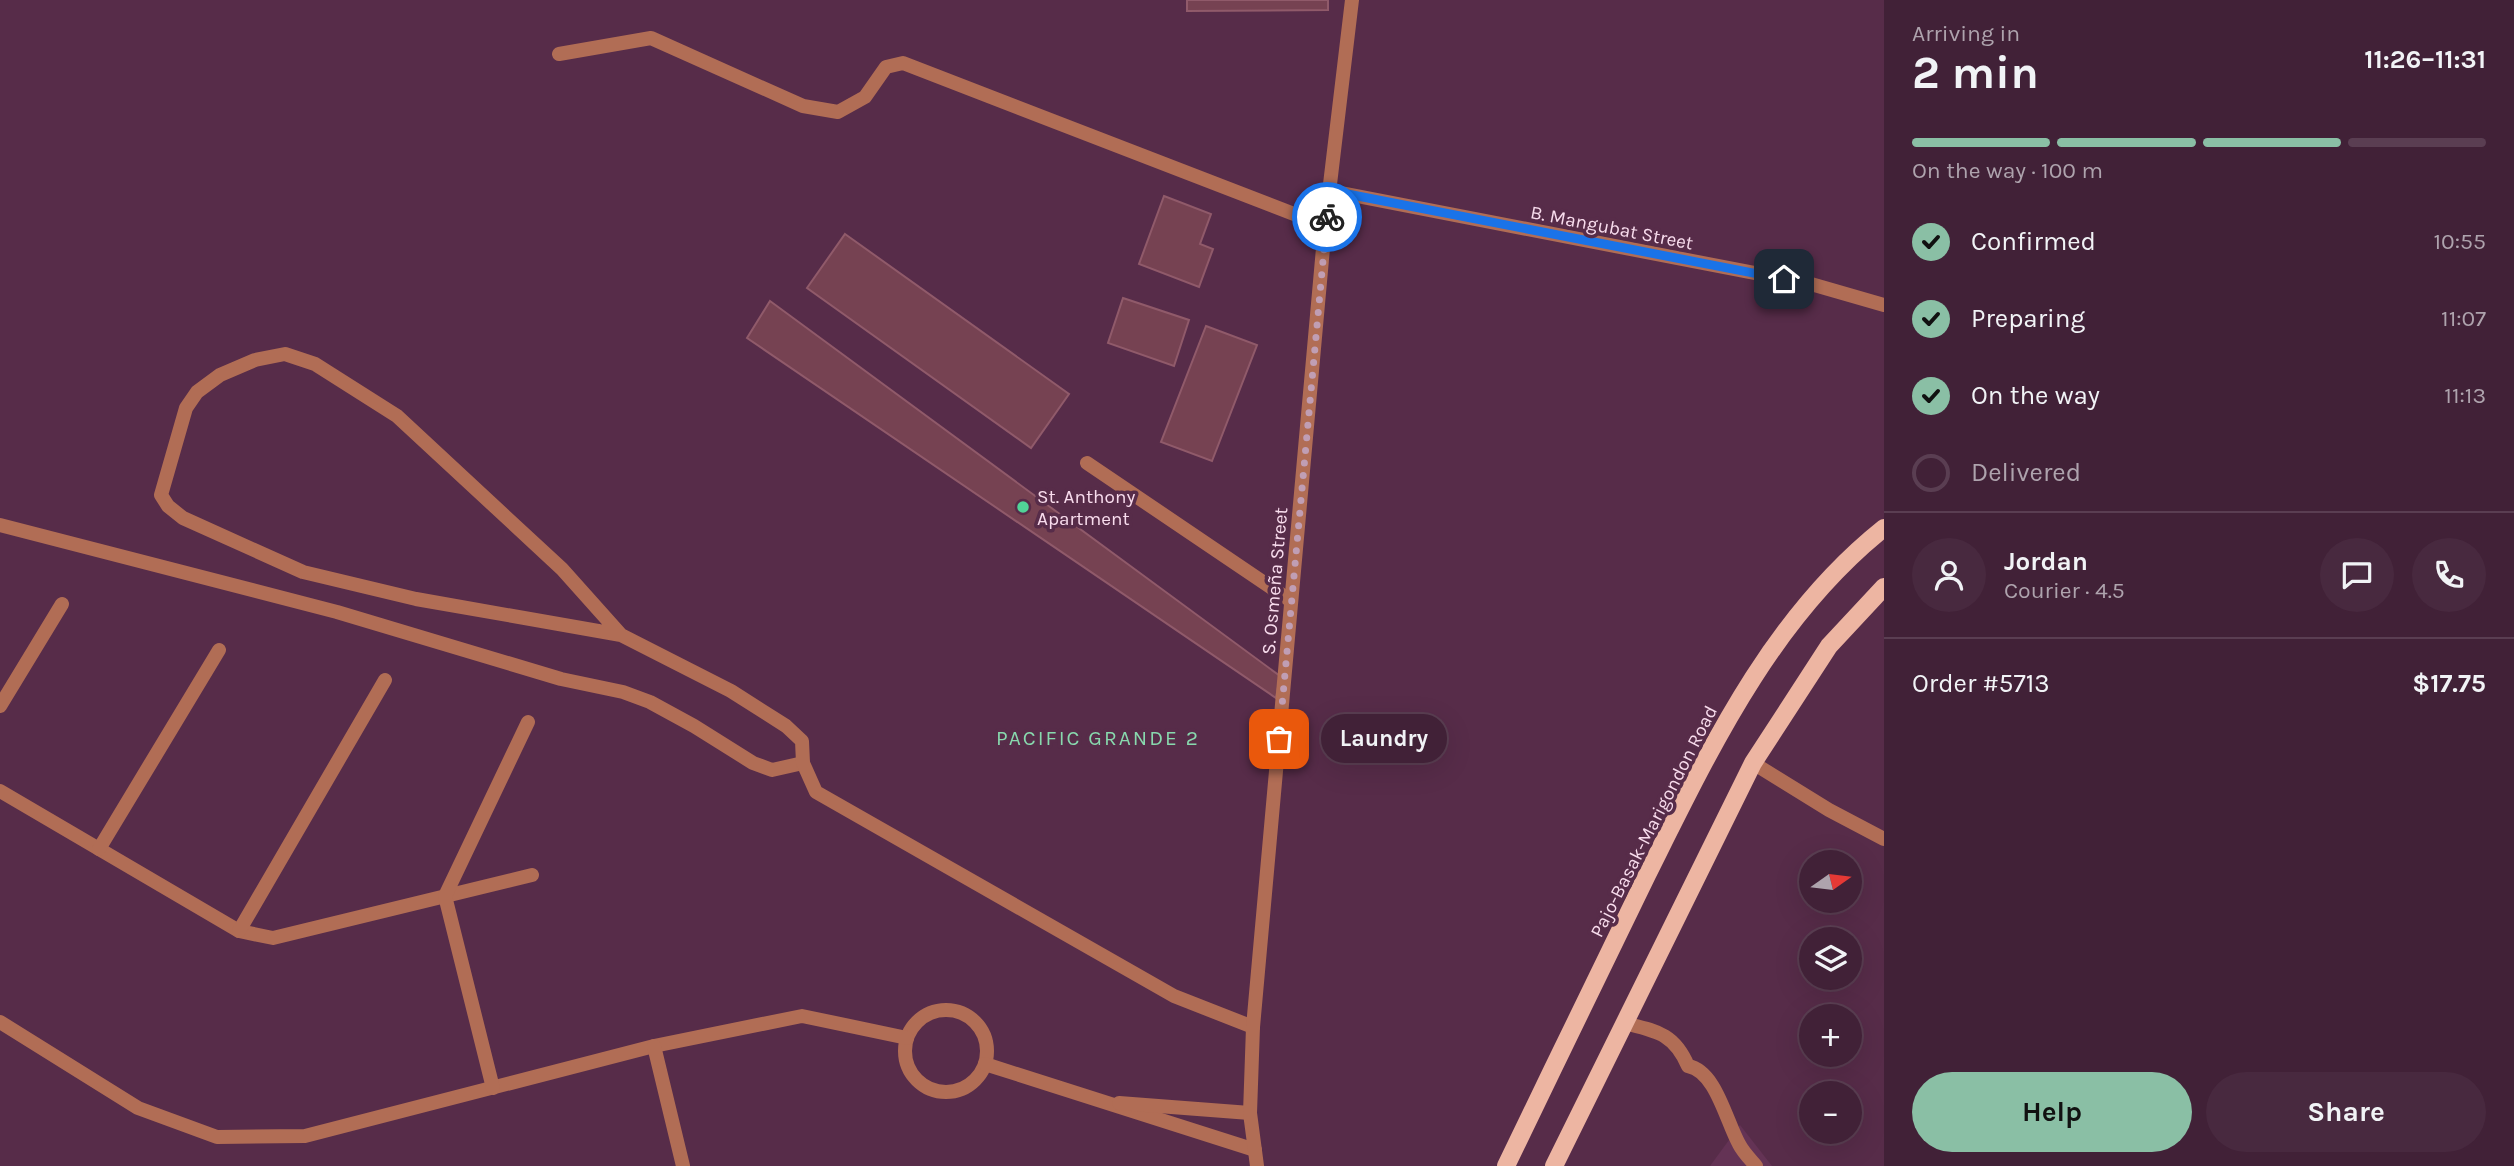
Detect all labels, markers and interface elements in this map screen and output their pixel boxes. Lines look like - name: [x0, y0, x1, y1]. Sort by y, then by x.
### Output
- text: Arriving in: [1912, 20, 2020, 47]
- text: 11:26–11:31: [2364, 44, 2486, 75]
- text: 2 min: [1912, 46, 2039, 100]
- text: On the way · 100 m: [1912, 157, 2103, 184]
- courier: [1292, 182, 1362, 252]
- icon: bike: [1308, 198, 1346, 236]
- street label: B. Mangubat Street: [1528, 201, 1695, 255]
- icon: check: [1912, 223, 1950, 261]
- text: Confirmed: [1971, 226, 2096, 257]
- text: 10:55: [2433, 228, 2486, 255]
- pin: [1754, 249, 1814, 309]
- icon: home: [1765, 260, 1803, 298]
- icon: check: [1912, 300, 1950, 338]
- text: Preparing: [1971, 303, 2085, 334]
- text: 11:07: [2441, 305, 2486, 332]
- icon: check: [1912, 377, 1950, 415]
- text: On the way: [1971, 380, 2100, 411]
- text: 11:13: [2444, 382, 2486, 409]
- text: Delivered: [1971, 457, 2081, 488]
- place label: St. Anthony Apartment: [1037, 486, 1135, 530]
- marker: St. Anthony Apartment: [1015, 499, 1031, 515]
- street label: S. Osmeña Street: [1258, 507, 1292, 656]
- button: person: [1912, 538, 1986, 612]
- button: chat: [2320, 538, 2394, 612]
- button: phone: [2412, 538, 2486, 612]
- text: Jordan: [2004, 546, 2088, 577]
- text: Courier · 4.5: [2004, 577, 2125, 604]
- text: Order #5713: [1912, 668, 2050, 699]
- text: $17.75: [2412, 668, 2486, 699]
- street label: Pajo-Basak-Marigondon Road: [1586, 702, 1722, 941]
- pin: [1249, 709, 1309, 769]
- callout: Laundry: [1321, 714, 1447, 764]
- icon: bag: [1260, 720, 1298, 758]
- text: Laundry: [1340, 725, 1428, 752]
- district label: PACIFIC GRANDE 2: [996, 726, 1200, 750]
- north arrow: [1799, 850, 1862, 914]
- map controls: [1799, 850, 1862, 1144]
- button: layers: [1799, 927, 1862, 990]
- button: +: [1799, 1004, 1862, 1067]
- button: Help: [1912, 1072, 2192, 1152]
- button: Share: [2206, 1072, 2486, 1152]
- button: −: [1799, 1081, 1862, 1144]

